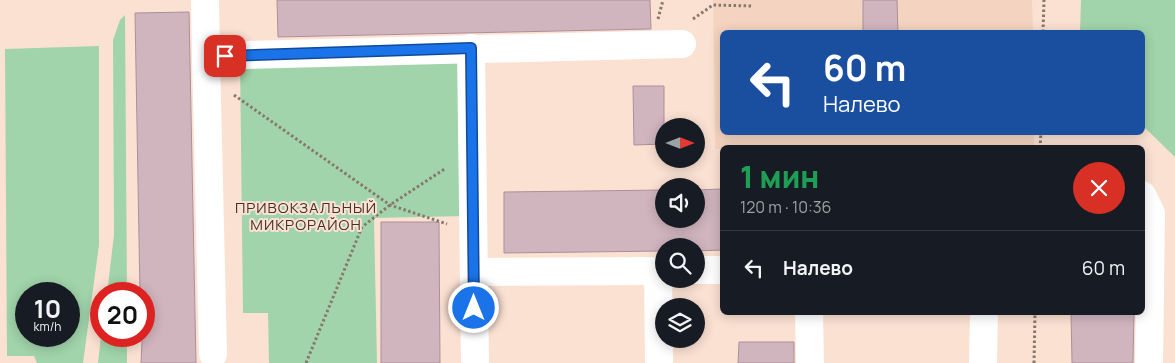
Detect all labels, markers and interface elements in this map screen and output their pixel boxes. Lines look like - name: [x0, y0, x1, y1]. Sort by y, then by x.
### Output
- pin: [204, 35, 246, 77]
- icon: arrive: [211, 42, 239, 70]
- text: 60 m: [823, 44, 906, 92]
- icon: left: [740, 50, 805, 115]
- text: Налево: [823, 89, 901, 119]
- north arrow: [655, 118, 705, 168]
- map controls: [655, 118, 705, 348]
- text: 1 мин: [740, 156, 819, 197]
- button: close: [1073, 162, 1125, 214]
- button: sound: [655, 178, 705, 228]
- text: 120 m · 10:36: [740, 196, 831, 218]
- district label: ПРИВОКЗАЛЬНЫЙ МИКРОРАЙОН: [235, 197, 377, 235]
- button: search: [655, 238, 705, 288]
- icon: left: [740, 254, 768, 282]
- text: Налево: [783, 255, 853, 281]
- text: 60 m: [1082, 255, 1125, 281]
- position arrow: [447, 281, 499, 333]
- speed limit sign: 20: [90, 282, 155, 347]
- text: 10: [34, 291, 61, 326]
- button: layers: [655, 298, 705, 348]
- text: km/h: [34, 318, 61, 335]

